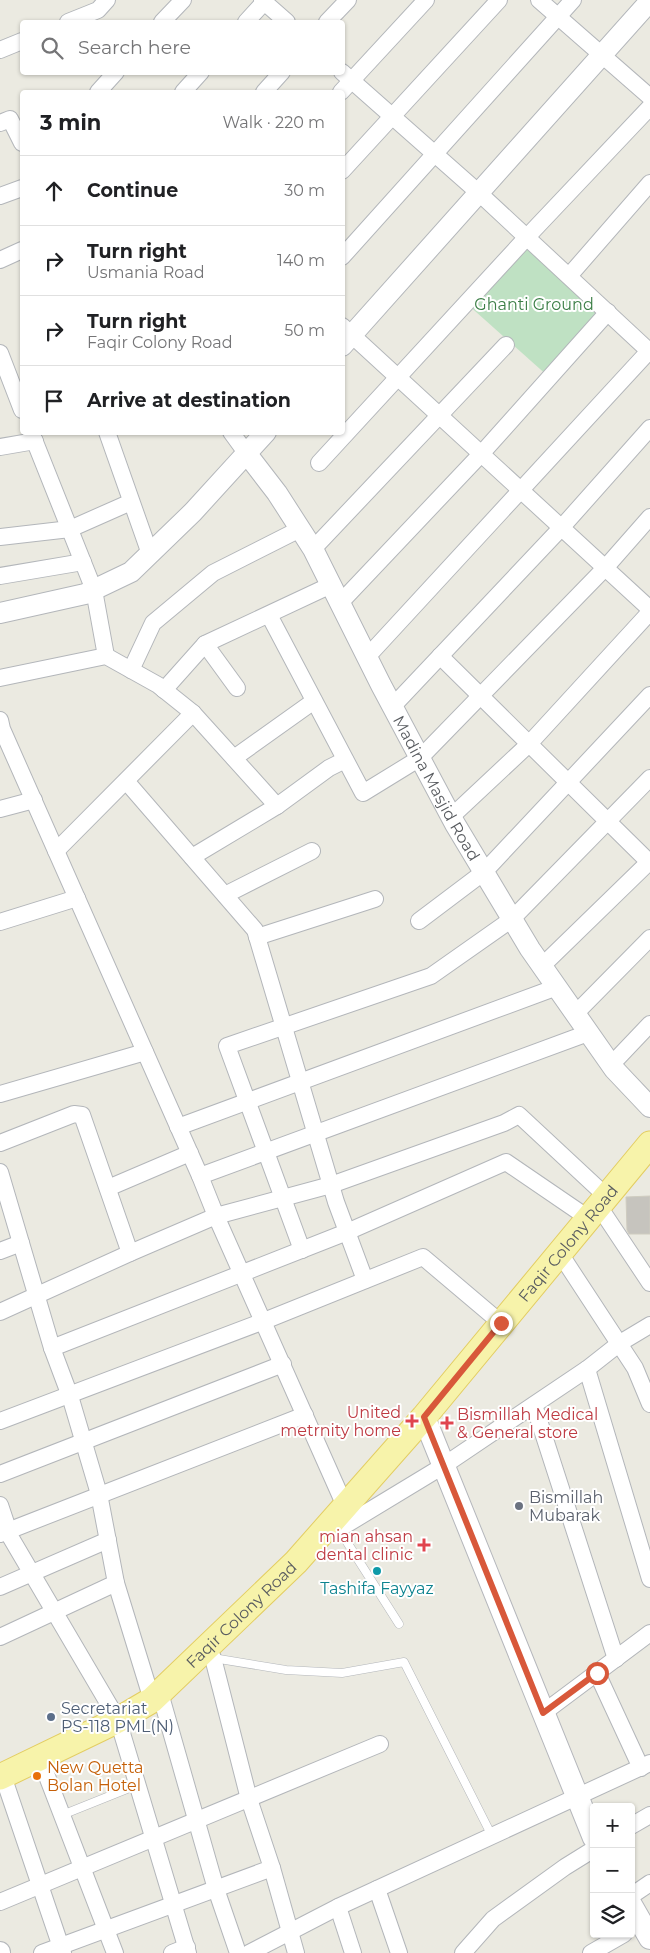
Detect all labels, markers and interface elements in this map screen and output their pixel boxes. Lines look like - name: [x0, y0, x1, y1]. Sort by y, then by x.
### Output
- search box: [20, 20, 345, 75]
- icon: search: [38, 34, 66, 62]
- text: Search here: [78, 36, 191, 59]
- text: 3 min: [40, 110, 101, 135]
- text: Walk · 220 m: [222, 113, 325, 132]
- icon: ahead: [40, 177, 68, 205]
- text: Continue: [87, 179, 178, 202]
- text: 30 m: [284, 181, 325, 200]
- text: Turn right: [87, 240, 187, 263]
- icon: right: [40, 247, 68, 275]
- text: 140 m: [277, 251, 325, 270]
- text: Usmania Road: [87, 263, 204, 282]
- park label: Ghanti Ground: [474, 295, 594, 314]
- text: Turn right: [87, 310, 187, 333]
- icon: right: [40, 317, 68, 345]
- text: 50 m: [284, 321, 325, 340]
- text: Faqir Colony Road: [87, 333, 233, 352]
- icon: arrive: [40, 387, 68, 415]
- text: Arrive at destination: [87, 389, 291, 412]
- street label: Madina Masjid Road: [389, 712, 484, 864]
- street label: Faqir Colony Road: [514, 1181, 622, 1306]
- route end: [490, 1312, 513, 1335]
- place label: United metrnity home: [280, 1403, 401, 1440]
- place label: Bismillah Medical & General store: [457, 1405, 598, 1442]
- marker: United metrnity home: [405, 1414, 419, 1428]
- marker: Bismillah Medical & General store: [441, 1417, 453, 1429]
- place label: Bismillah Mubarak: [529, 1488, 603, 1525]
- marker: Bismillah Mubarak: [513, 1500, 525, 1512]
- place label: mian ahsan dental clinic: [316, 1527, 413, 1564]
- marker: mian ahsan dental clinic: [417, 1538, 431, 1552]
- street label: Faqir Colony Road: [182, 1558, 301, 1672]
- marker: Tashifa Fayyaz: [371, 1565, 383, 1577]
- place label: Tashifa Fayyaz: [320, 1579, 434, 1598]
- route start: [586, 1662, 609, 1685]
- place label: Secretariat PS-118 PML(N): [61, 1699, 174, 1736]
- marker: Secretariat PS-118 PML(N): [45, 1711, 57, 1723]
- place label: New Quetta Bolan Hotel: [47, 1758, 144, 1795]
- marker: New Quetta Bolan Hotel: [31, 1770, 43, 1782]
- map controls: [590, 1803, 635, 1938]
- button: +: [590, 1803, 635, 1848]
- button: −: [590, 1848, 635, 1893]
- button: layers: [590, 1893, 635, 1938]

